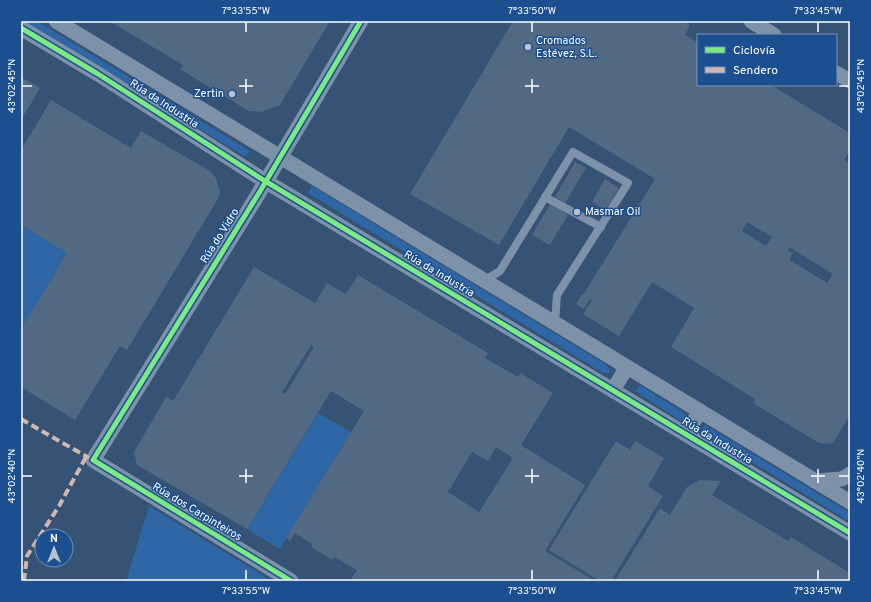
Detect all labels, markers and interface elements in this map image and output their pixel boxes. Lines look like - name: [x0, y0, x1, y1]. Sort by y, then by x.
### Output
- text: 7°33'55"W: [222, 5, 270, 18]
- text: 7°33'50"W: [508, 5, 556, 18]
- text: 7°33'45"W: [794, 5, 842, 18]
- place label: Cromados Estévez, S.L.: [536, 34, 597, 61]
- legend: [697, 34, 837, 86]
- marker: Cromados Estévez, S.L.: [523, 42, 533, 52]
- text: Ciclovía: [733, 43, 775, 59]
- text: 43°02'45"N: [6, 59, 19, 113]
- text: 43°02'45"N: [855, 59, 868, 113]
- text: Sendero: [733, 63, 778, 79]
- street label: Rúa da Industria: [127, 76, 201, 132]
- place label: Zertin: [194, 87, 224, 101]
- marker: Zertin: [227, 89, 237, 99]
- place label: Masmar Oil: [585, 205, 640, 219]
- street label: Rúa do Vidro: [198, 206, 242, 266]
- marker: Masmar Oil: [572, 207, 582, 217]
- street label: Rúa da Industria: [401, 247, 477, 301]
- street label: Rúa da Industria: [679, 414, 755, 468]
- text: 43°02'40"N: [6, 449, 19, 503]
- text: 43°02'40"N: [855, 449, 868, 503]
- street label: Rúa dos Carpinteiros: [150, 480, 244, 544]
- north arrow: [34, 528, 74, 568]
- text: N: [50, 532, 58, 546]
- text: 7°33'55"W: [222, 585, 270, 598]
- text: 7°33'50"W: [508, 585, 556, 598]
- text: 7°33'45"W: [794, 585, 842, 598]

